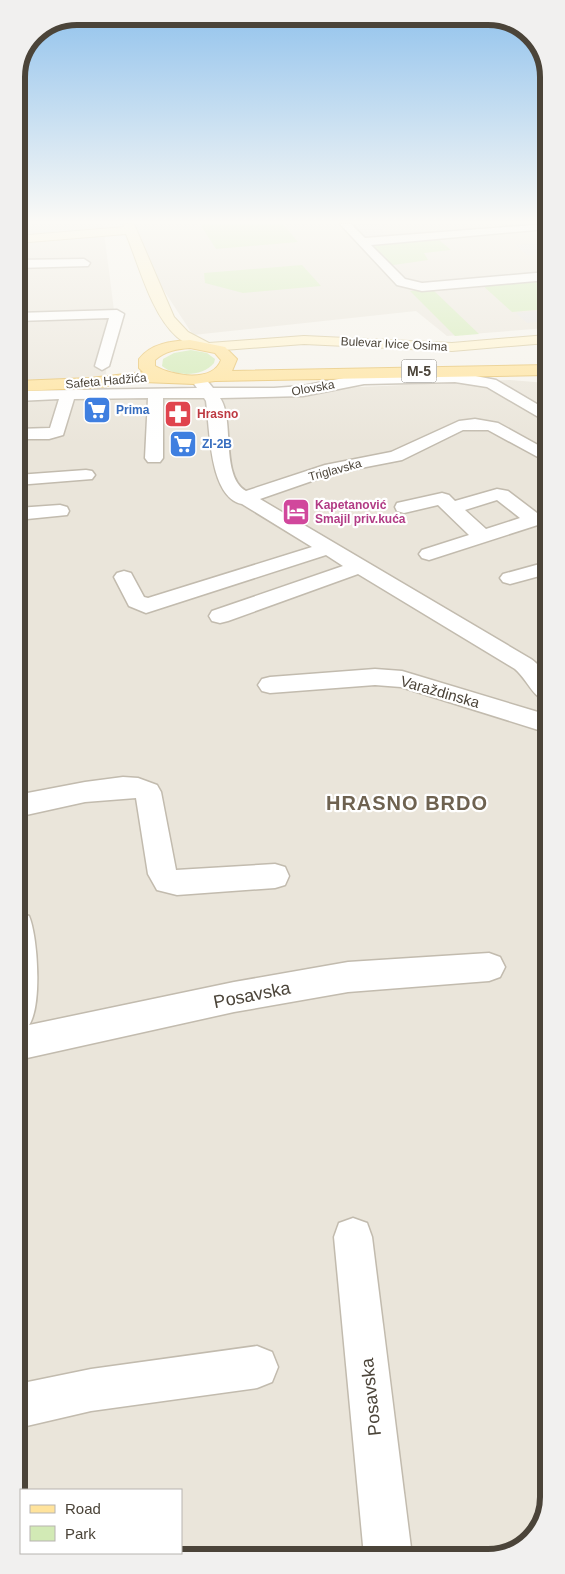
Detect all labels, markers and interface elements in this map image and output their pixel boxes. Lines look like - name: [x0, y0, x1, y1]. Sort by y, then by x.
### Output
- street label: Bulevar Ivice Osima: [340, 334, 448, 354]
- road number: M-5: [402, 360, 436, 382]
- street label: Safeta Hadžića: [65, 370, 147, 392]
- street label: Olovska: [290, 377, 336, 399]
- supermarket icon: Prima: [82, 395, 112, 425]
- pharmacy icon: Hrasno: [163, 399, 193, 429]
- place label: Prima: [116, 403, 150, 417]
- place label: Hrasno: [197, 407, 238, 421]
- supermarket icon: ZI-2B: [168, 429, 198, 459]
- place label: ZI-2B: [202, 437, 232, 451]
- street label: Triglavska: [307, 456, 363, 484]
- hotel icon: Kapetanović Smajil priv.kuća: [281, 497, 311, 527]
- place label: Kapetanović Smajil priv.kuća: [315, 498, 406, 526]
- street label: Varaždinska: [399, 672, 482, 711]
- district label: HRASNO BRDO: [326, 792, 488, 814]
- street label: Posavska: [212, 978, 293, 1012]
- street label: Posavska: [357, 1356, 385, 1437]
- legend: [20, 1489, 182, 1554]
- text: Road: [65, 1500, 101, 1517]
- text: Park: [65, 1525, 96, 1542]

